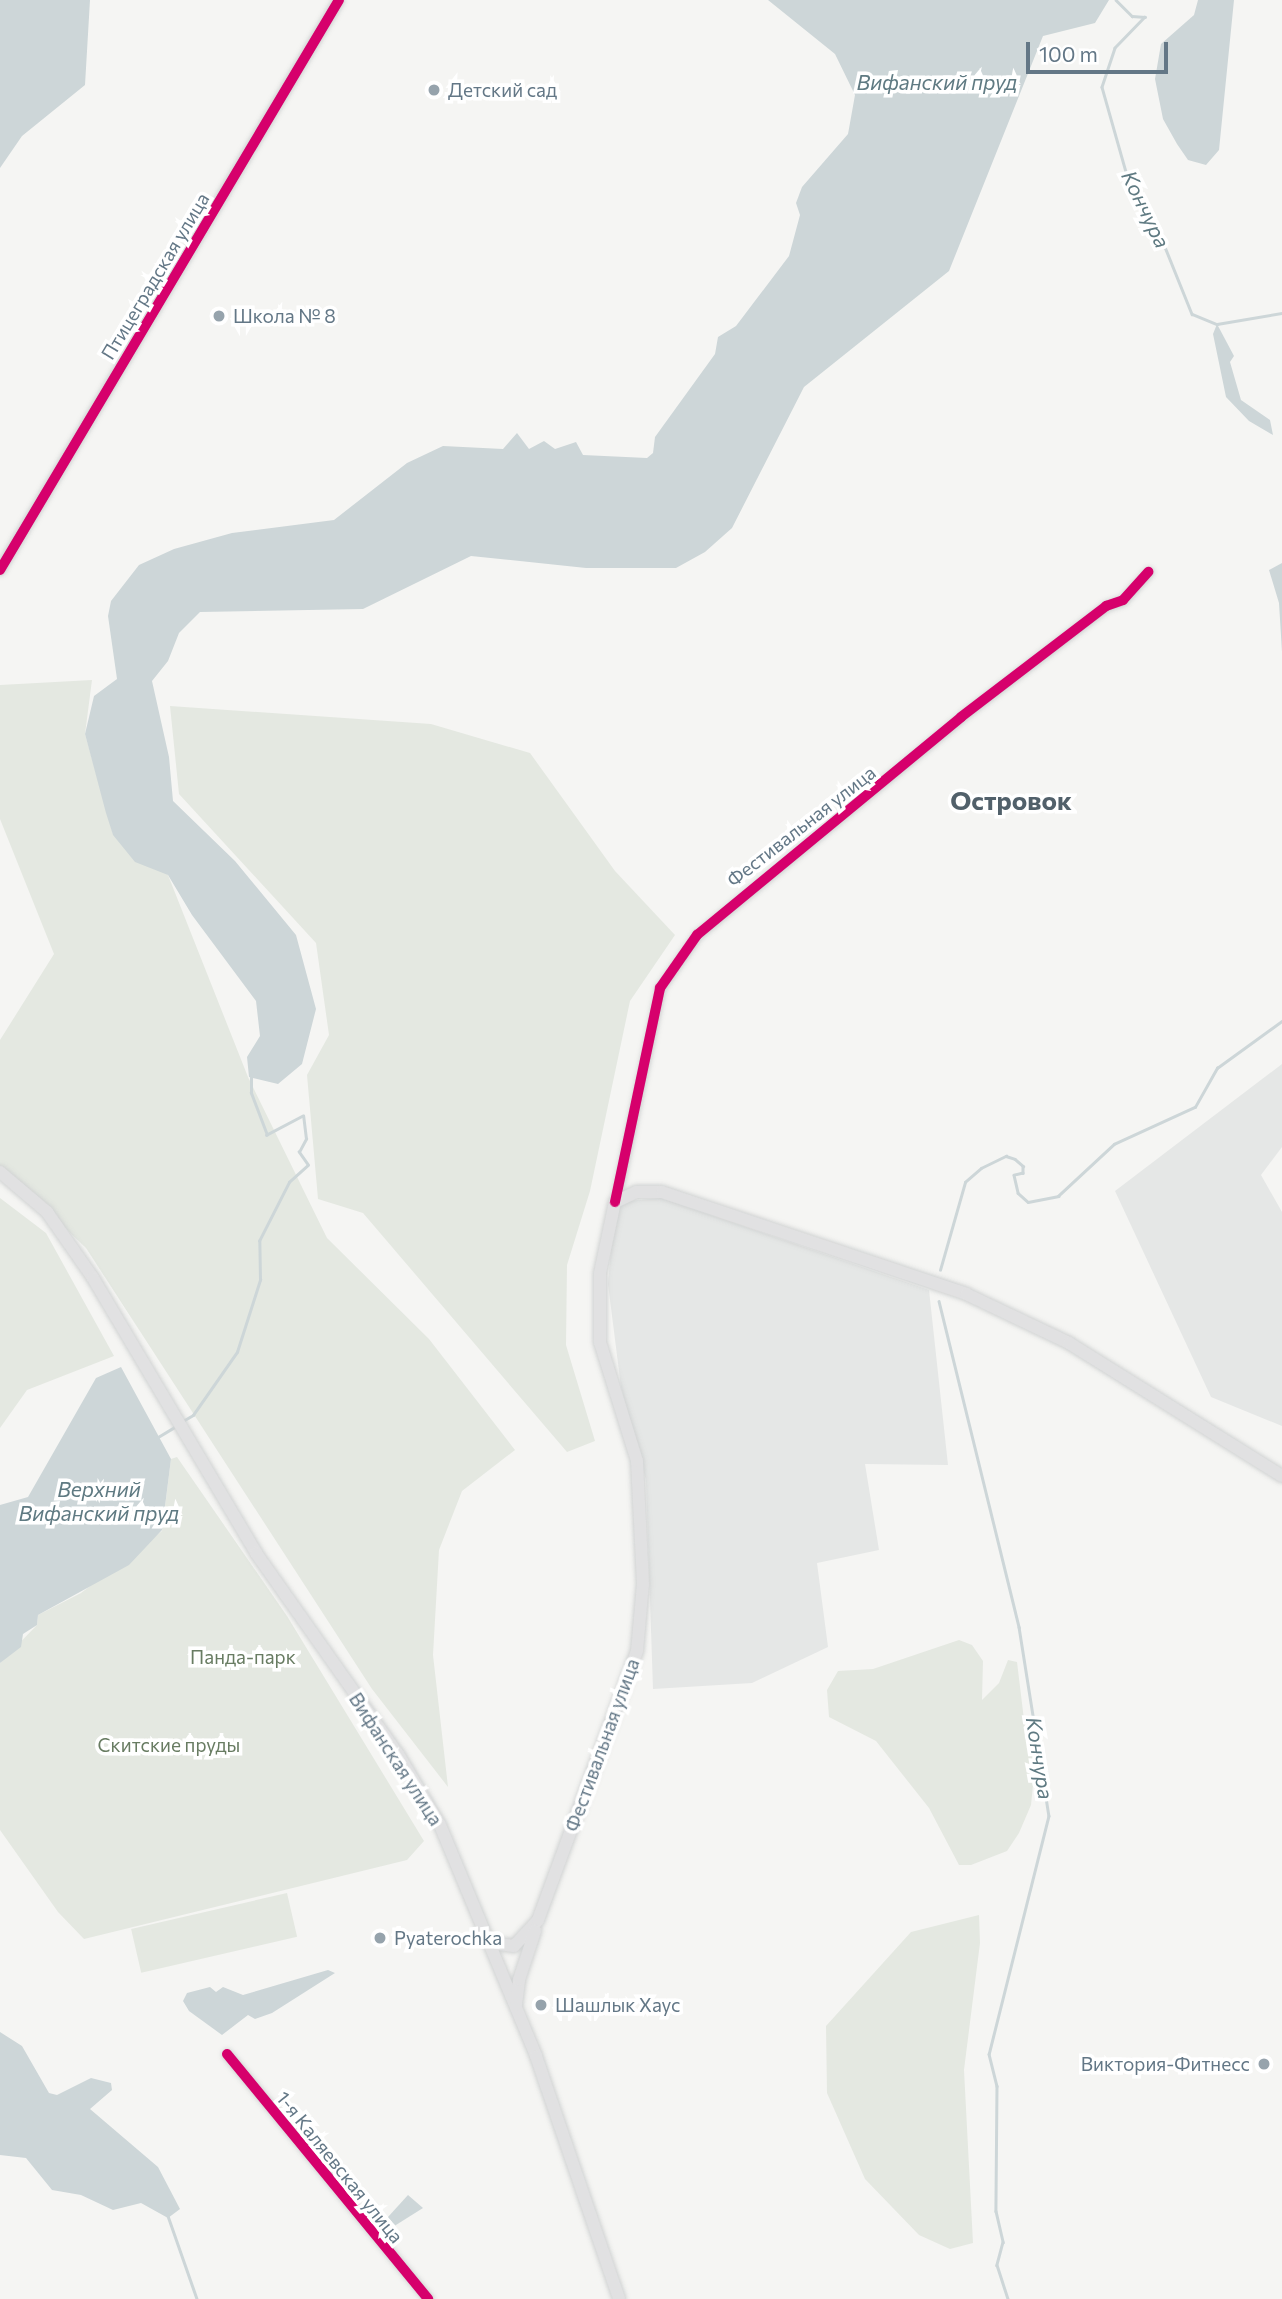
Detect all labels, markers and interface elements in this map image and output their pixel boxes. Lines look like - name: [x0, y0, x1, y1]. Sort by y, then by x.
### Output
- scale bar: [1030, 28, 1172, 72]
- text: 100 m: [1039, 41, 1098, 66]
- water label: Вифанский пруд: [857, 69, 1017, 95]
- place label: Детский сад: [448, 79, 557, 101]
- marker: Детский сад: [426, 82, 442, 98]
- water label: Кончура: [1117, 166, 1175, 252]
- street label: Птицеградская улица: [96, 188, 214, 364]
- place label: Школа № 8: [233, 305, 336, 327]
- marker: Школа № 8: [211, 308, 227, 324]
- street label: Фестивальная улица: [722, 761, 880, 891]
- district label: Островок: [950, 784, 1072, 816]
- water label: Верхний Вифанский пруд: [19, 1476, 179, 1526]
- park label: Панда-парк: [190, 1646, 296, 1668]
- street label: Фестивальная улица: [560, 1655, 644, 1835]
- street label: Вифанская улица: [345, 1688, 447, 1830]
- water label: Кончура: [1021, 1715, 1059, 1801]
- park label: Скитские пруды: [98, 1734, 240, 1756]
- place label: Pyaterochka: [394, 1927, 502, 1949]
- marker: Pyaterochka: [372, 1930, 388, 1946]
- place label: Шашлык Хаус: [555, 1994, 680, 2016]
- marker: Шашлык Хаус: [533, 1997, 549, 2013]
- place label: Виктория-Фитнесс: [1081, 2053, 1250, 2075]
- marker: Виктория-Фитнесс: [1256, 2056, 1272, 2072]
- street label: 1-я Каляевская улица: [272, 2087, 408, 2247]

